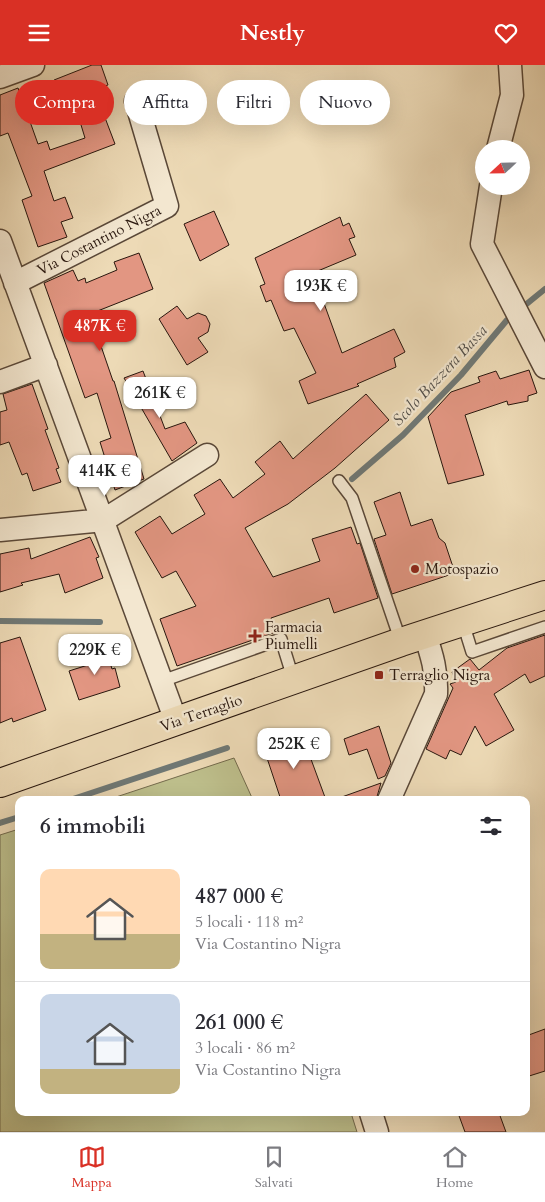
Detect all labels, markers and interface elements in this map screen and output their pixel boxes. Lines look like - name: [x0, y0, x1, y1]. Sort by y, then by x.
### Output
- text: Nestly: [240, 18, 305, 48]
- icon: menu: [25, 19, 53, 47]
- icon: heart: [492, 19, 520, 47]
- chip: Compra: [15, 80, 114, 125]
- chip: Affitta: [124, 80, 207, 125]
- chip: Filtri: [217, 80, 290, 125]
- chip: Nuovo: [300, 80, 390, 125]
- north arrow: [475, 140, 530, 195]
- map controls: [475, 140, 530, 195]
- street label: Via Costantino Nigra: [33, 200, 165, 280]
- pin: 193K €: [280, 269, 362, 312]
- text: 193K €: [295, 275, 347, 297]
- pin: 487K €: [59, 309, 141, 352]
- text: 487K €: [74, 315, 126, 337]
- water label: Scolo Bazzera Bassa: [387, 320, 492, 431]
- pin: 261K €: [119, 377, 201, 419]
- text: 261K €: [134, 382, 186, 404]
- pin: 414K €: [64, 455, 146, 497]
- text: 414K €: [79, 460, 131, 482]
- place label: Motospazio: [425, 559, 499, 579]
- marker: Motospazio: [409, 563, 421, 575]
- place label: Farmacia Piumelli: [265, 617, 323, 654]
- marker: Farmacia Piumelli: [249, 630, 261, 642]
- pin: 229K €: [54, 633, 136, 676]
- text: 229K €: [69, 639, 121, 661]
- place label: Terraglio Nigra: [389, 665, 491, 685]
- marker: Terraglio Nigra: [373, 669, 385, 681]
- street label: Via Terraglio: [157, 690, 245, 736]
- pin: 252K €: [253, 727, 335, 770]
- text: 252K €: [268, 733, 320, 755]
- text: 6 immobili: [40, 812, 146, 841]
- icon: filters: [477, 812, 505, 840]
- text: 487 000 €: [195, 882, 283, 911]
- icon: home: [80, 889, 140, 949]
- text: 5 locali · 118 m²: [195, 911, 303, 933]
- text: Via Costantino Nigra: [195, 933, 341, 955]
- text: 261 000 €: [195, 1008, 283, 1037]
- icon: home: [80, 1014, 140, 1074]
- text: 3 locali · 86 m²: [195, 1037, 295, 1059]
- text: Via Costantino Nigra: [195, 1059, 341, 1081]
- tab: Mappa: [72, 1143, 112, 1192]
- tab: Salvati: [255, 1143, 293, 1192]
- tab: Home: [436, 1143, 473, 1192]

